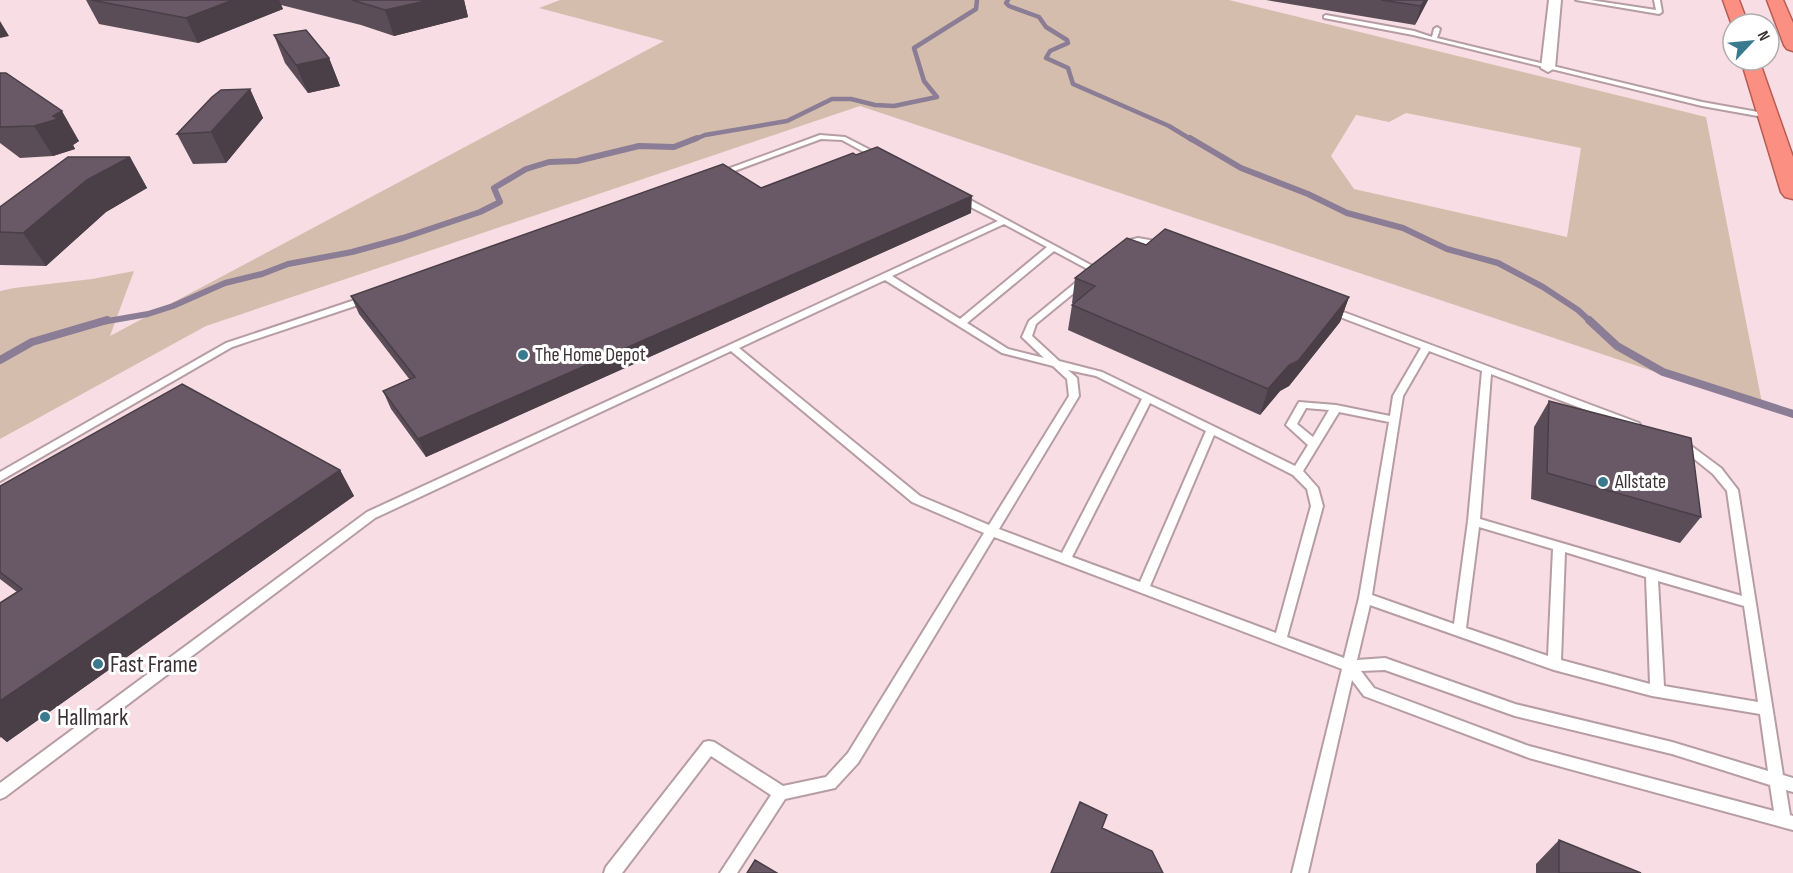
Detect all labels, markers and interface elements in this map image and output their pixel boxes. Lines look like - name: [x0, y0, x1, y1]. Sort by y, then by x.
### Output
- north arrow: [1721, 12, 1781, 72]
- text: N: [1753, 28, 1774, 44]
- place label: The Home Depot: [535, 343, 646, 367]
- marker: The Home Depot: [516, 348, 530, 362]
- place label: Allstate: [1614, 470, 1666, 494]
- marker: Allstate: [1596, 475, 1610, 489]
- place label: Fast Frame: [110, 650, 198, 679]
- marker: Fast Frame: [91, 657, 105, 671]
- place label: Hallmark: [57, 703, 128, 732]
- marker: Hallmark: [38, 710, 52, 724]

